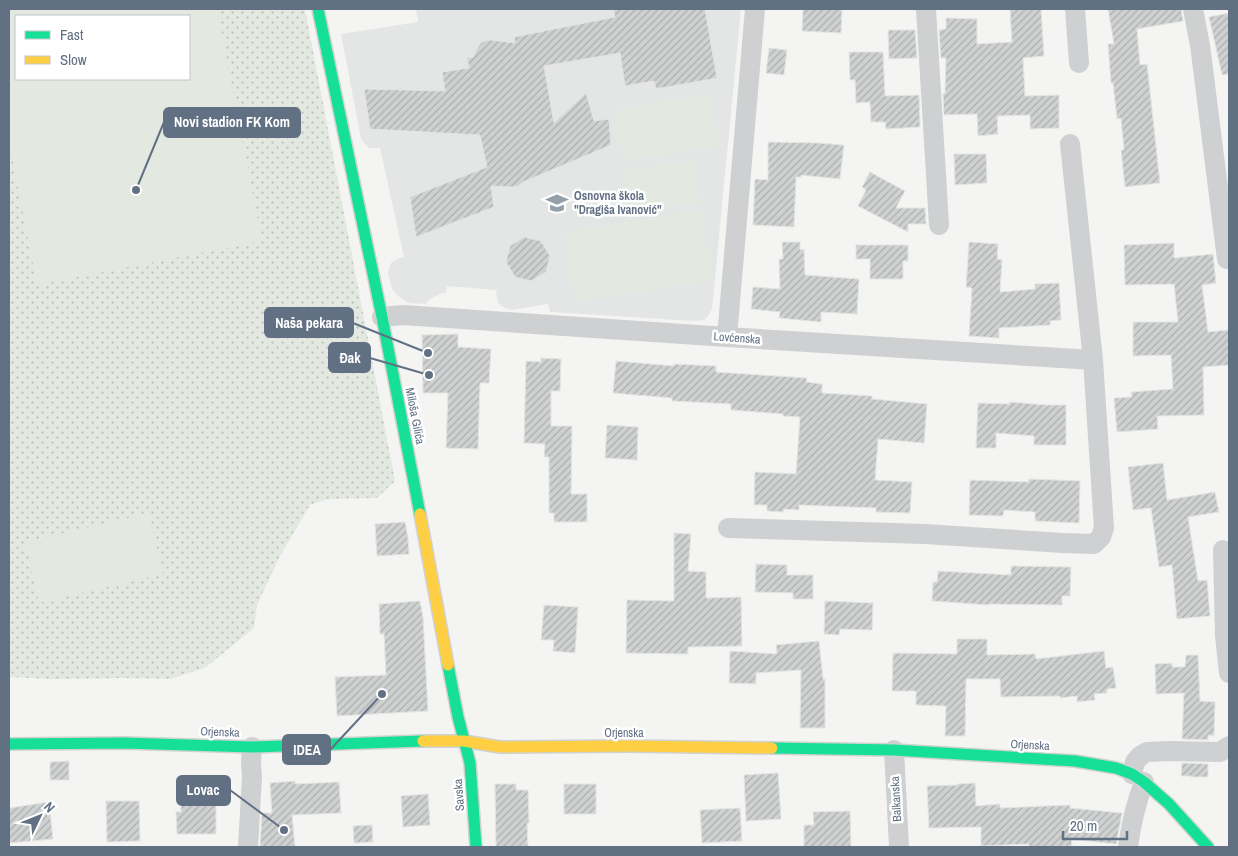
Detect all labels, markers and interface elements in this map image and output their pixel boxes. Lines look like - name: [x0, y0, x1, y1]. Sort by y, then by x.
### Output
- legend: [15, 15, 190, 80]
- text: Fast: [60, 24, 84, 45]
- text: Slow: [60, 49, 87, 70]
- callout: Novi stadion FK Kom: [164, 108, 300, 137]
- text: Novi stadion FK Kom: [174, 113, 290, 131]
- place label: Osnovna škola "Dragiša Ivanović": [574, 188, 662, 218]
- school or university icon: Osnovna škola "Dragiša Ivanović": [544, 190, 570, 216]
- callout: Naša pekara: [265, 308, 353, 337]
- text: Naša pekara: [275, 314, 343, 332]
- street label: Lovćenska: [713, 328, 762, 348]
- callout: Đak: [329, 343, 370, 372]
- text: Đak: [339, 349, 361, 367]
- street label: Miloša Gilića: [402, 386, 428, 446]
- street label: Orjenska: [200, 723, 240, 741]
- street label: Orjenska: [604, 725, 644, 741]
- callout: IDEA: [283, 735, 330, 764]
- street label: Orjenska: [1010, 736, 1051, 754]
- text: IDEA: [293, 741, 321, 759]
- street label: Balkanska: [887, 775, 905, 822]
- callout: Lovac: [177, 776, 230, 805]
- street label: Savska: [450, 778, 468, 812]
- text: Lovac: [186, 781, 220, 799]
- north arrow: [15, 791, 65, 841]
- text: N: [40, 798, 59, 816]
- scale bar: [1063, 808, 1127, 840]
- text: 20 m: [1070, 815, 1097, 836]

